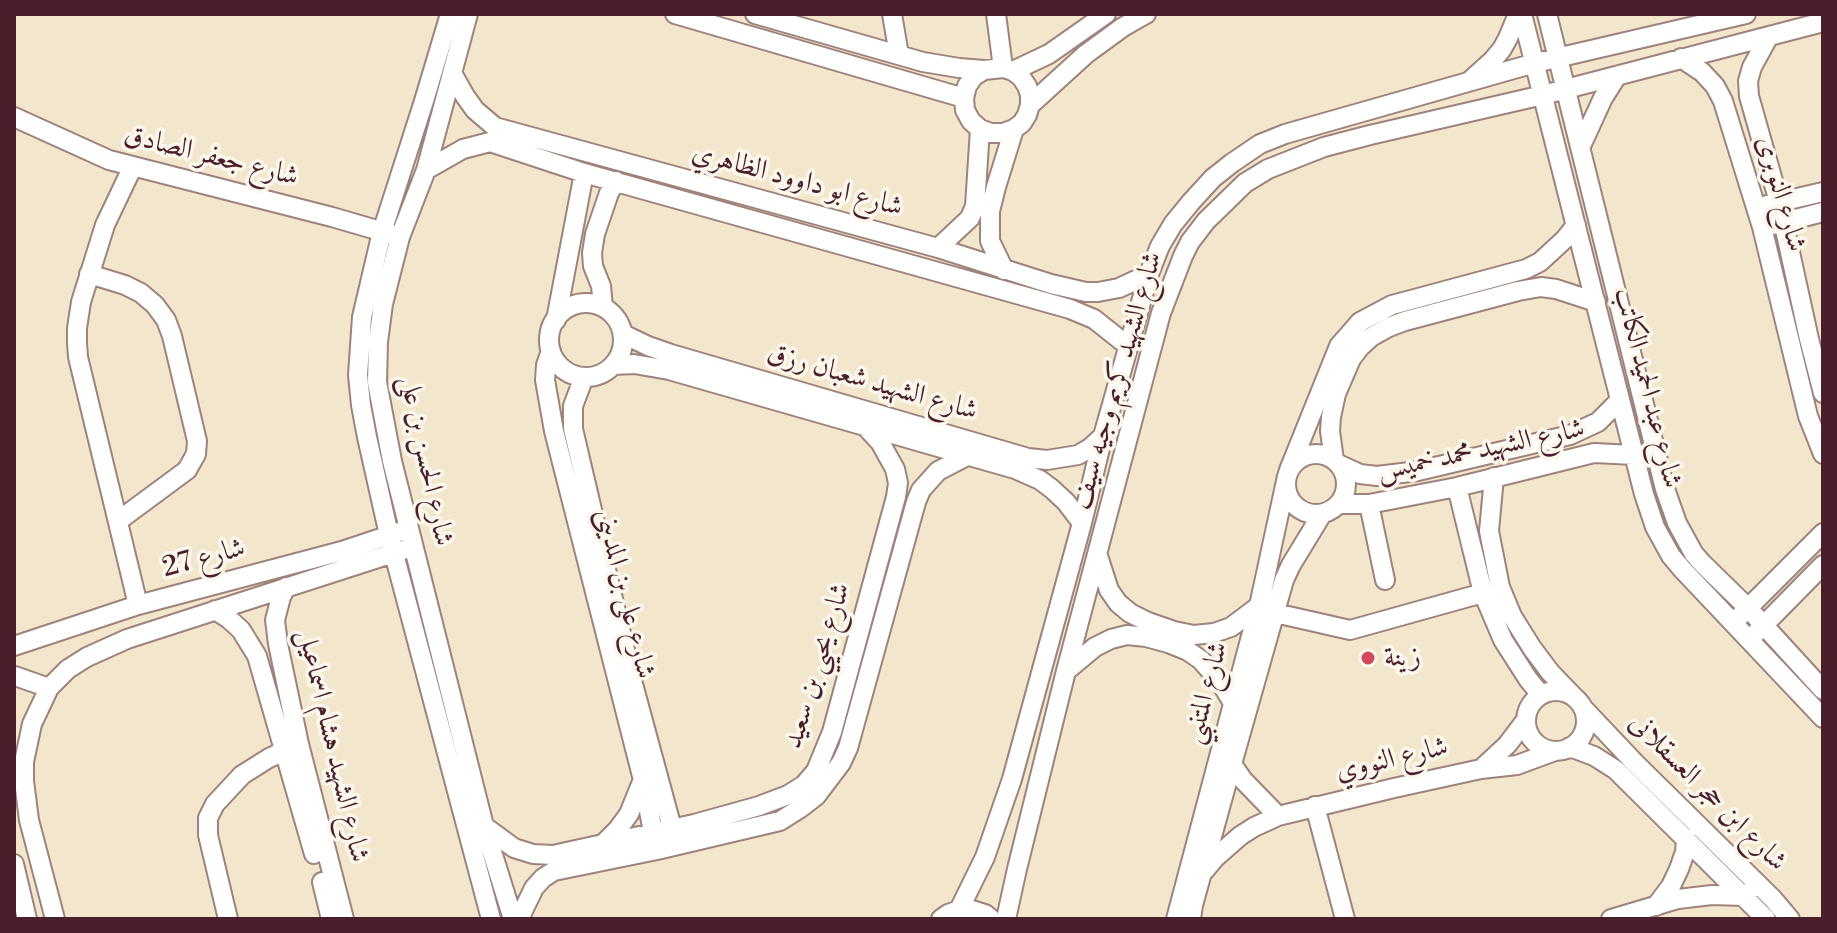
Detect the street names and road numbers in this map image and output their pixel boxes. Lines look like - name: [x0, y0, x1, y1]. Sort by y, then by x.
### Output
- street label: شارع جعفر الصادق: [120, 119, 302, 195]
- street label: شارع النوبرى: [1747, 132, 1813, 256]
- street label: شارع ابو داوود الظاهري: [688, 137, 906, 225]
- street label: شارع الشهيد كريم وجيه سيف: [1065, 248, 1171, 514]
- street label: شارع عبد الحميد الكاتب: [1606, 284, 1688, 492]
- street label: شارع الشهيد شعبان رزق: [763, 337, 981, 429]
- street label: شارع الحسن بن على: [391, 373, 459, 549]
- street label: شارع الشهيد محمد خميس: [1374, 413, 1588, 489]
- street label: شارع على بن المدينى: [587, 506, 661, 682]
- street label: شارع 27: [159, 532, 249, 586]
- street label: شارع يحيي بن سعيد: [777, 579, 859, 753]
- street label: شارع الشهيد هشام اسماعيل: [289, 626, 375, 866]
- street label: شارع المتنبي: [1177, 638, 1237, 748]
- street label: شارع ابن حجر العسقلانى: [1621, 707, 1793, 879]
- street label: شارع النووي: [1332, 731, 1452, 789]

